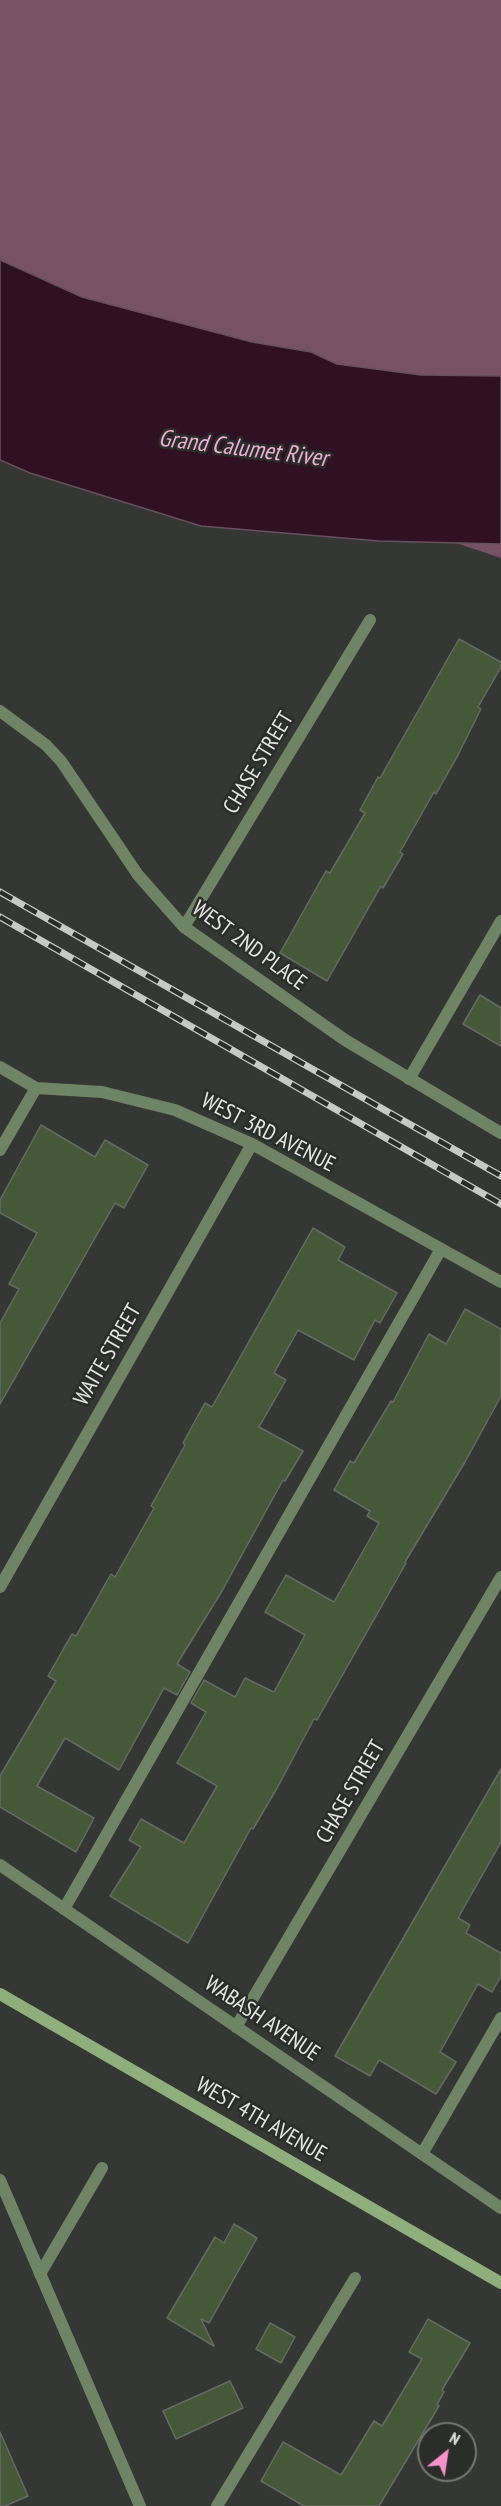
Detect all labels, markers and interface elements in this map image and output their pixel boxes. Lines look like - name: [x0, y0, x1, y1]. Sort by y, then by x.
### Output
- water label: Grand Calumet River: [157, 424, 329, 474]
- street label: CHASE STREET: [218, 707, 300, 819]
- street label: WEST 2ND PLACE: [187, 896, 311, 996]
- street label: WEST 3RD AVENUE: [197, 1088, 339, 1178]
- street label: WAITE STREET: [69, 1300, 147, 1410]
- street label: CHASE STREET: [311, 1736, 391, 1848]
- street label: WABASH AVENUE: [199, 1971, 325, 2067]
- street label: WEST 4TH AVENUE: [191, 2072, 331, 2168]
- north arrow: [417, 2422, 477, 2482]
- text: N: [446, 2427, 464, 2449]

